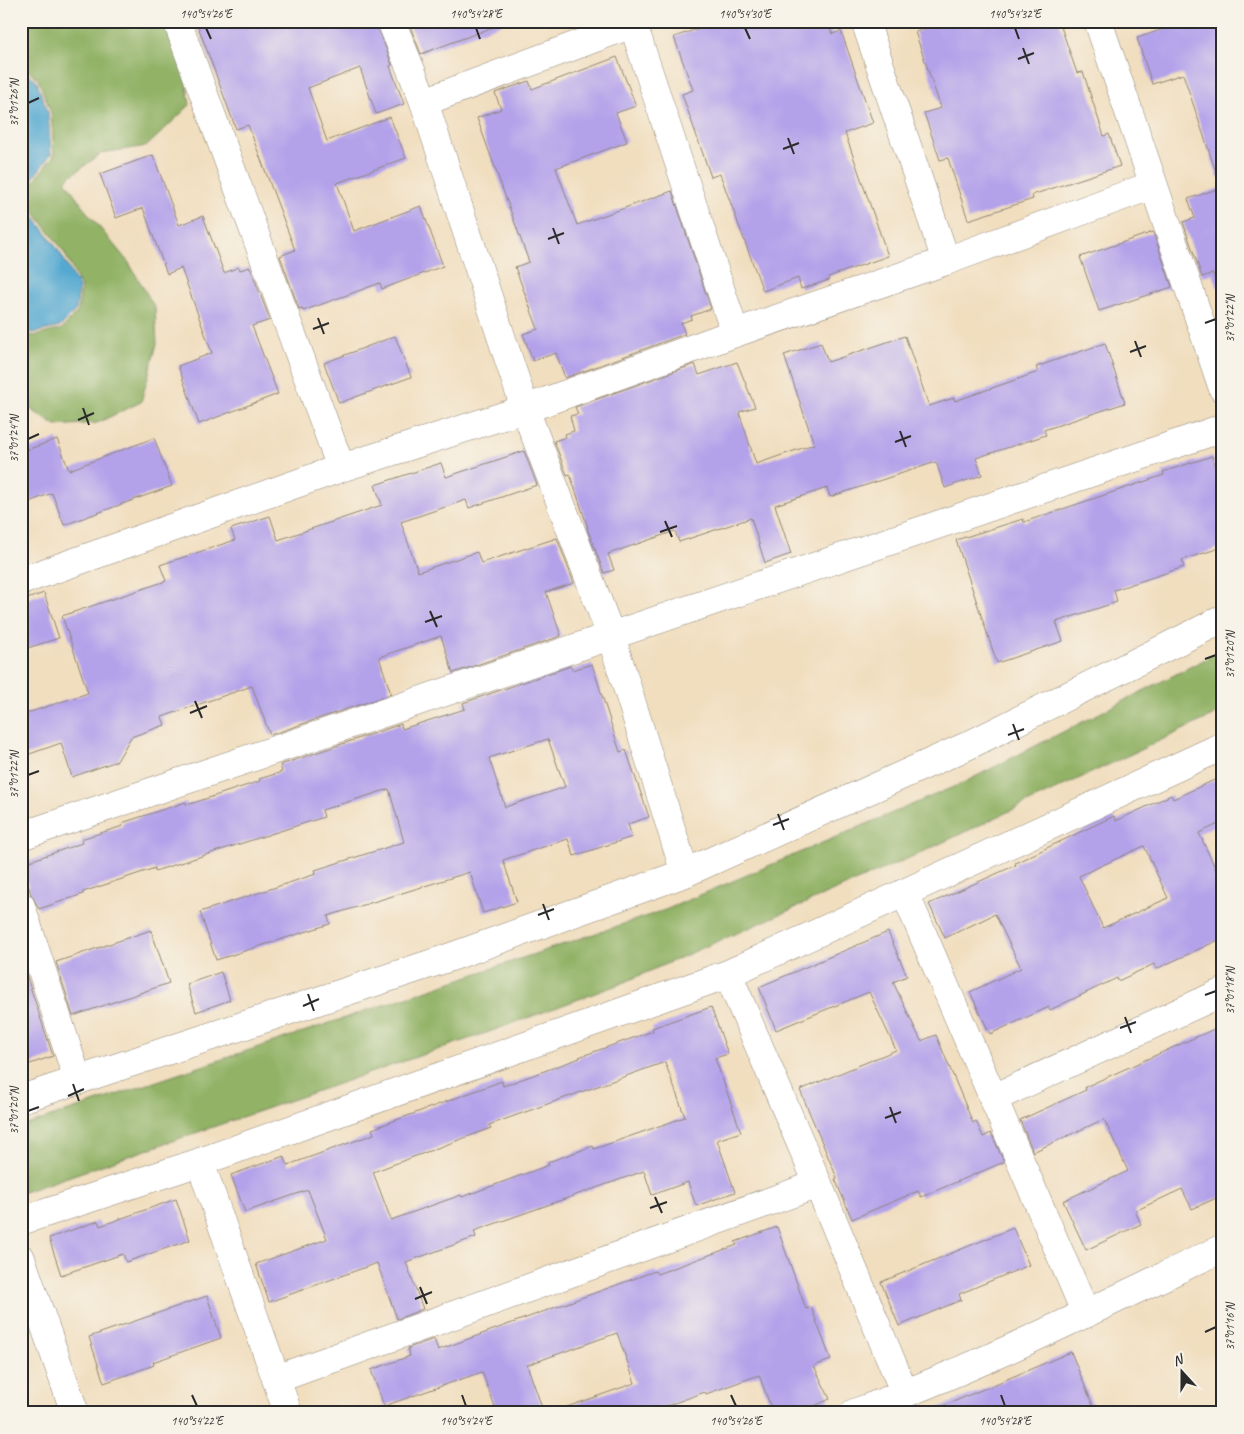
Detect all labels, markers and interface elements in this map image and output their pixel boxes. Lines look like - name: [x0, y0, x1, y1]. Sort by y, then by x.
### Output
- text: 140°54'26"E: [180, 6, 234, 22]
- text: 140°54'28"E: [450, 6, 504, 22]
- text: 140°54'30"E: [719, 6, 773, 22]
- text: 140°54'32"E: [989, 6, 1043, 22]
- text: 37°01'26"N: [6, 78, 22, 127]
- text: 37°01'22"N: [1222, 294, 1238, 343]
- text: 37°01'24"N: [6, 414, 22, 463]
- text: 37°01'20"N: [1222, 630, 1238, 679]
- text: 37°01'22"N: [6, 750, 22, 799]
- text: 37°01'18"N: [1222, 966, 1238, 1015]
- text: 37°01'20"N: [6, 1086, 22, 1135]
- text: 37°01'16"N: [1222, 1302, 1238, 1351]
- north arrow: [1156, 1346, 1206, 1396]
- text: N: [1170, 1350, 1187, 1370]
- text: 140°54'22"E: [171, 1413, 225, 1429]
- text: 140°54'24"E: [440, 1413, 494, 1429]
- text: 140°54'26"E: [710, 1413, 764, 1429]
- text: 140°54'28"E: [979, 1413, 1033, 1429]

